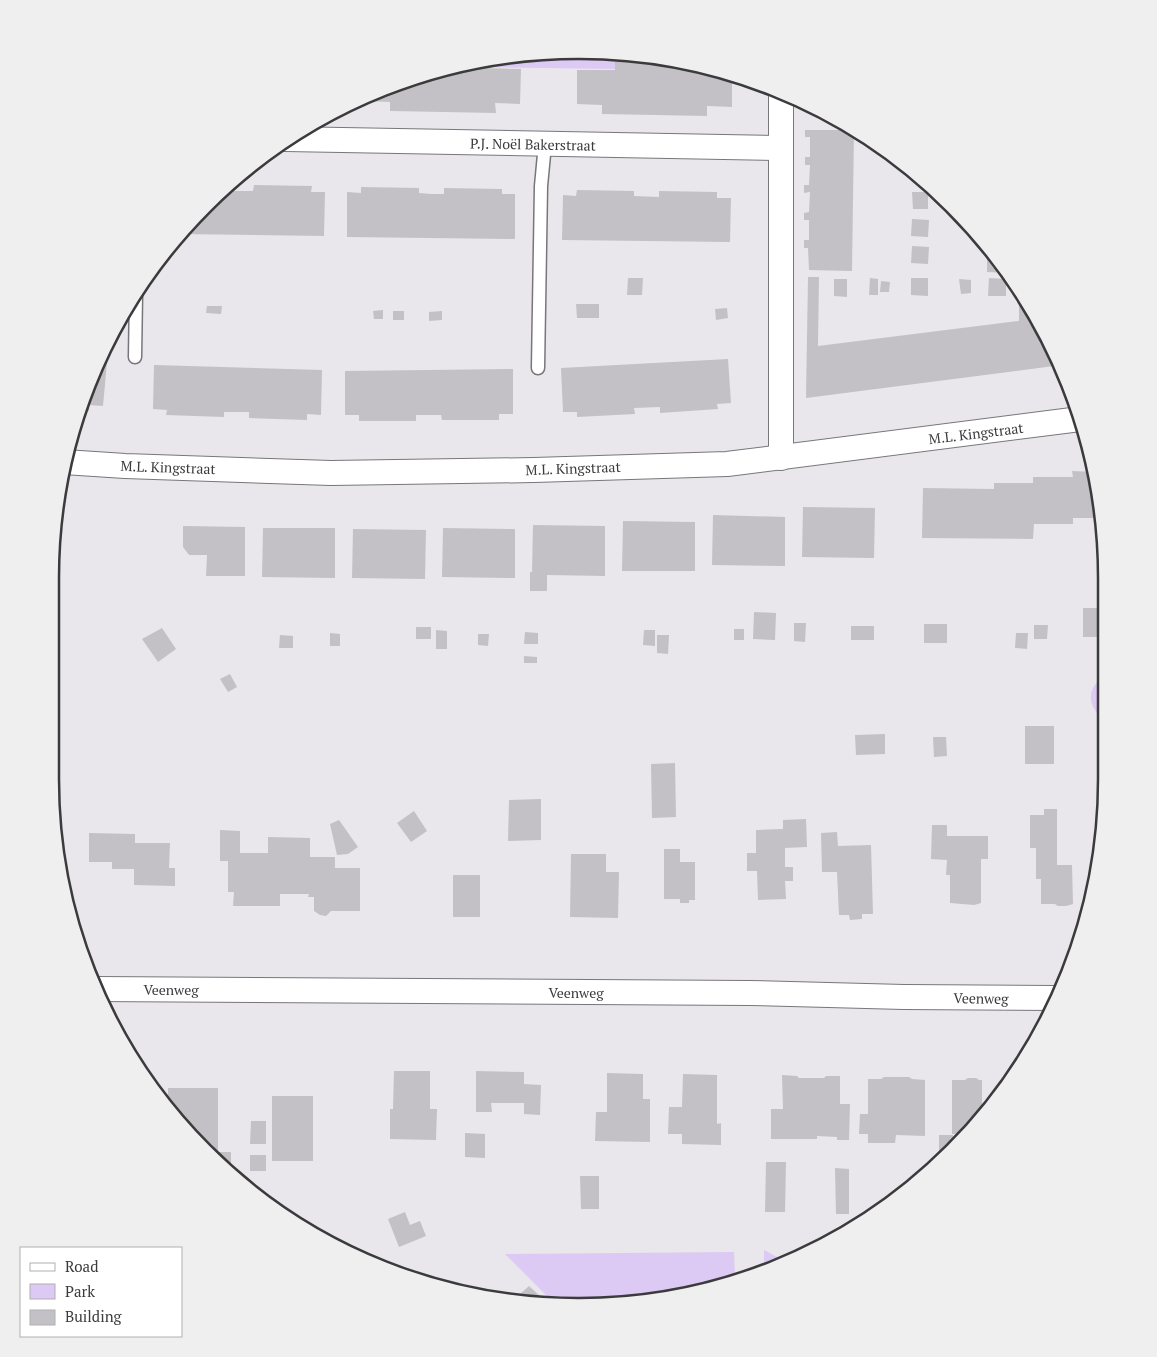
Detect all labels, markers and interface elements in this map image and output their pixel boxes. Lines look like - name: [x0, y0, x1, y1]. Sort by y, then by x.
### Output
- street label: P.J. Noël Bakerstraat: [470, 133, 597, 155]
- street label: M.L. Kingstraat: [928, 418, 1025, 448]
- street label: M.L. Kingstraat: [120, 456, 217, 478]
- street label: M.L. Kingstraat: [525, 457, 622, 479]
- street label: Veenweg: [143, 980, 199, 999]
- street label: Veenweg: [548, 983, 604, 1002]
- street label: Veenweg: [953, 988, 1009, 1008]
- legend: [20, 1247, 182, 1337]
- text: Road: [65, 1256, 98, 1276]
- text: Park: [65, 1281, 95, 1301]
- text: Building: [65, 1306, 123, 1326]

